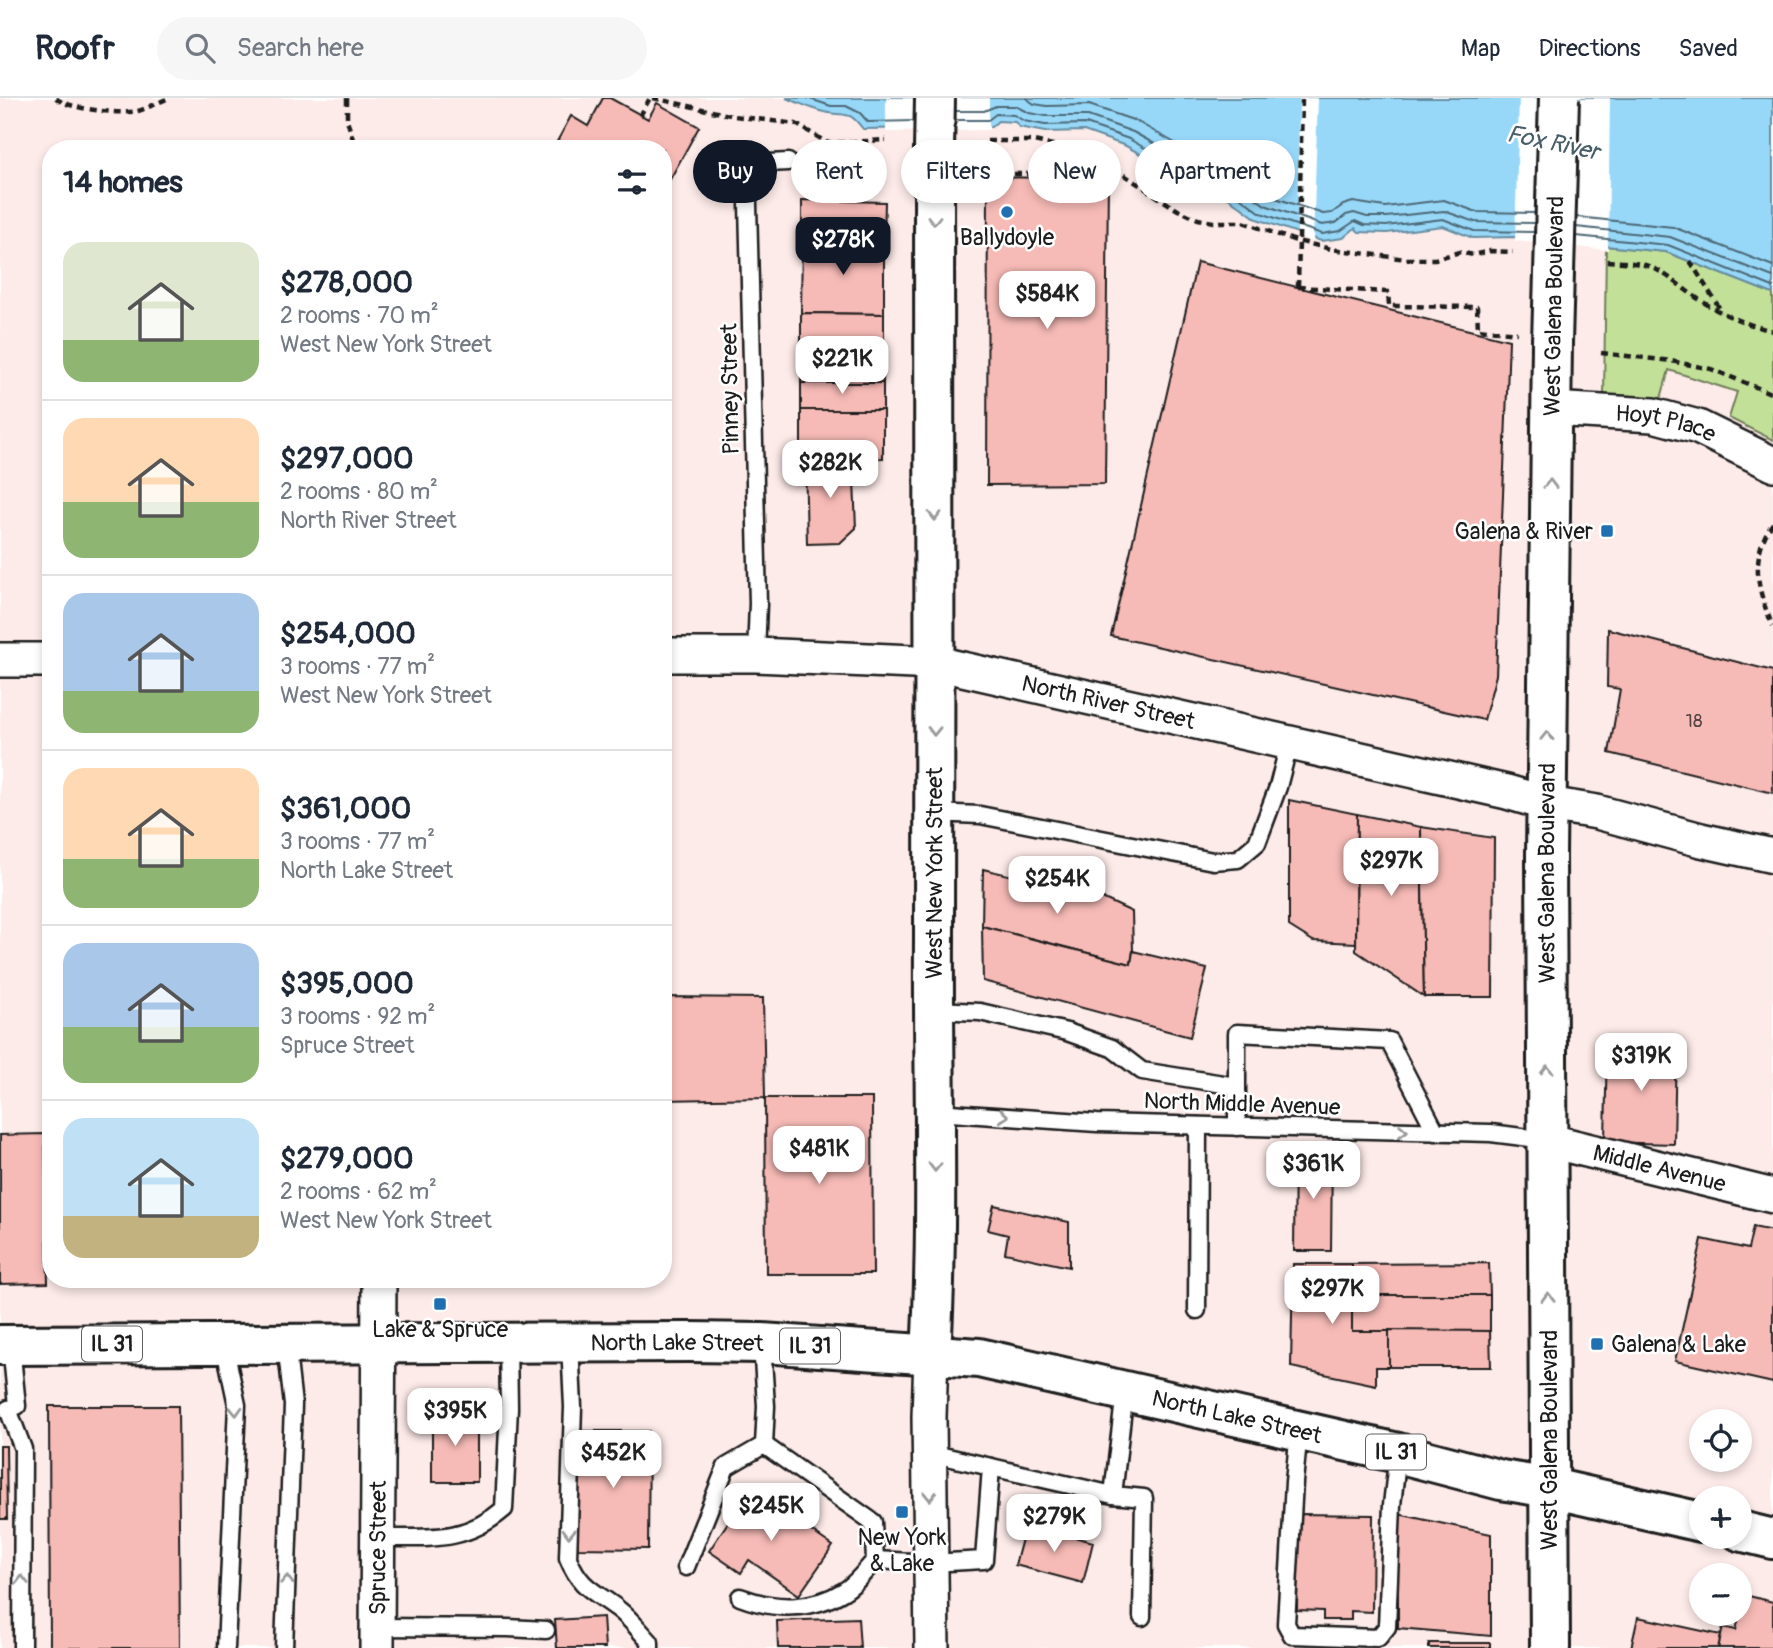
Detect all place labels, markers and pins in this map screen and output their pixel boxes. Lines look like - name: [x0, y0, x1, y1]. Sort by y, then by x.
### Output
- marker: Ballydoyle: [999, 204, 1015, 220]
- pin: $278K: [794, 218, 892, 277]
- place label: Ballydoyle: [960, 223, 1055, 252]
- pin: $584K: [998, 272, 1096, 331]
- pin: $221K: [793, 336, 891, 396]
- pin: $282K: [781, 440, 879, 500]
- place label: Galena & River: [1455, 517, 1593, 546]
- marker: Galena & River: [1599, 523, 1615, 539]
- pin: $297K: [1342, 838, 1440, 898]
- pin: $254K: [1008, 856, 1106, 916]
- pin: $319K: [1592, 1034, 1690, 1093]
- pin: $481K: [770, 1126, 868, 1186]
- pin: $361K: [1264, 1142, 1362, 1201]
- pin: $297K: [1283, 1266, 1381, 1326]
- marker: Lake & Spruce: [432, 1296, 448, 1312]
- place label: Lake & Spruce: [372, 1315, 509, 1344]
- place label: Galena & Lake: [1611, 1330, 1747, 1359]
- marker: Galena & Lake: [1589, 1336, 1605, 1352]
- pin: $395K: [406, 1388, 504, 1448]
- pin: $452K: [564, 1430, 662, 1490]
- pin: $245K: [722, 1484, 820, 1543]
- pin: $279K: [1005, 1494, 1103, 1554]
- marker: New York & Lake: [894, 1504, 910, 1520]
- place label: New York & Lake: [858, 1523, 947, 1578]

